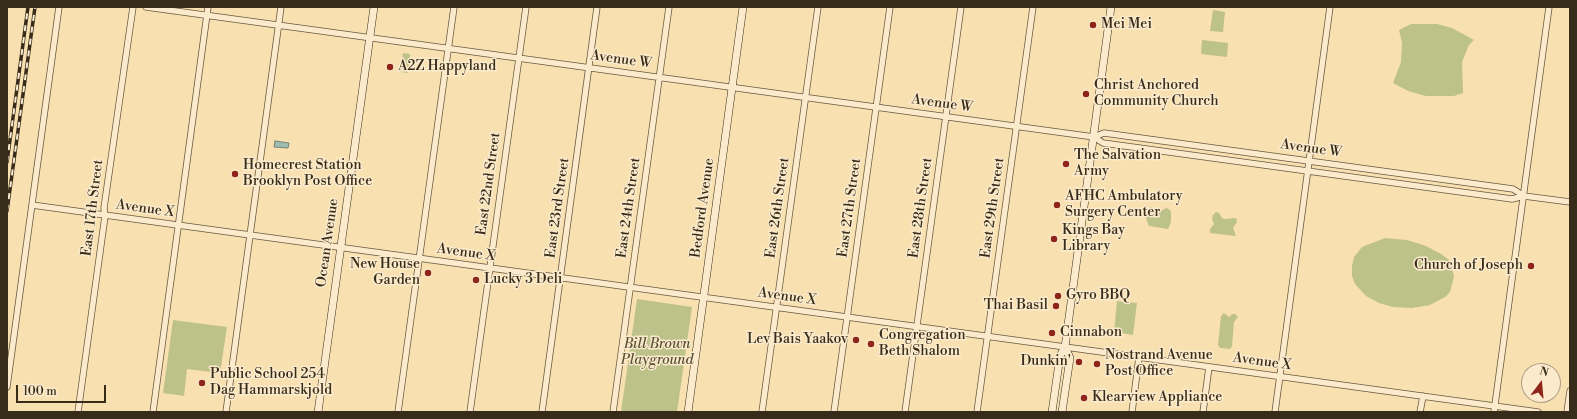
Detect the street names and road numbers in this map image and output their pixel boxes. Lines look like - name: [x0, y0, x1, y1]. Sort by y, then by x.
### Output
- street label: Avenue W: [589, 47, 653, 73]
- street label: Avenue W: [910, 91, 974, 117]
- street label: East 22nd Street: [473, 131, 505, 237]
- street label: Avenue W: [1279, 136, 1343, 162]
- street label: East 26th Street: [763, 156, 793, 260]
- street label: East 28th Street: [906, 156, 936, 260]
- street label: East 29th Street: [978, 156, 1008, 260]
- street label: East 23rd Street: [543, 157, 573, 259]
- street label: East 24th Street: [614, 157, 644, 259]
- street label: Bedford Avenue: [688, 157, 718, 259]
- street label: East 27th Street: [835, 157, 865, 259]
- street label: East 17th Street: [79, 159, 107, 257]
- street label: Avenue X: [115, 197, 175, 221]
- street label: Ocean Avenue: [313, 197, 343, 289]
- street label: Avenue X: [436, 241, 496, 265]
- street label: Avenue X: [757, 285, 817, 309]
- street label: Avenue X: [1232, 350, 1292, 374]

